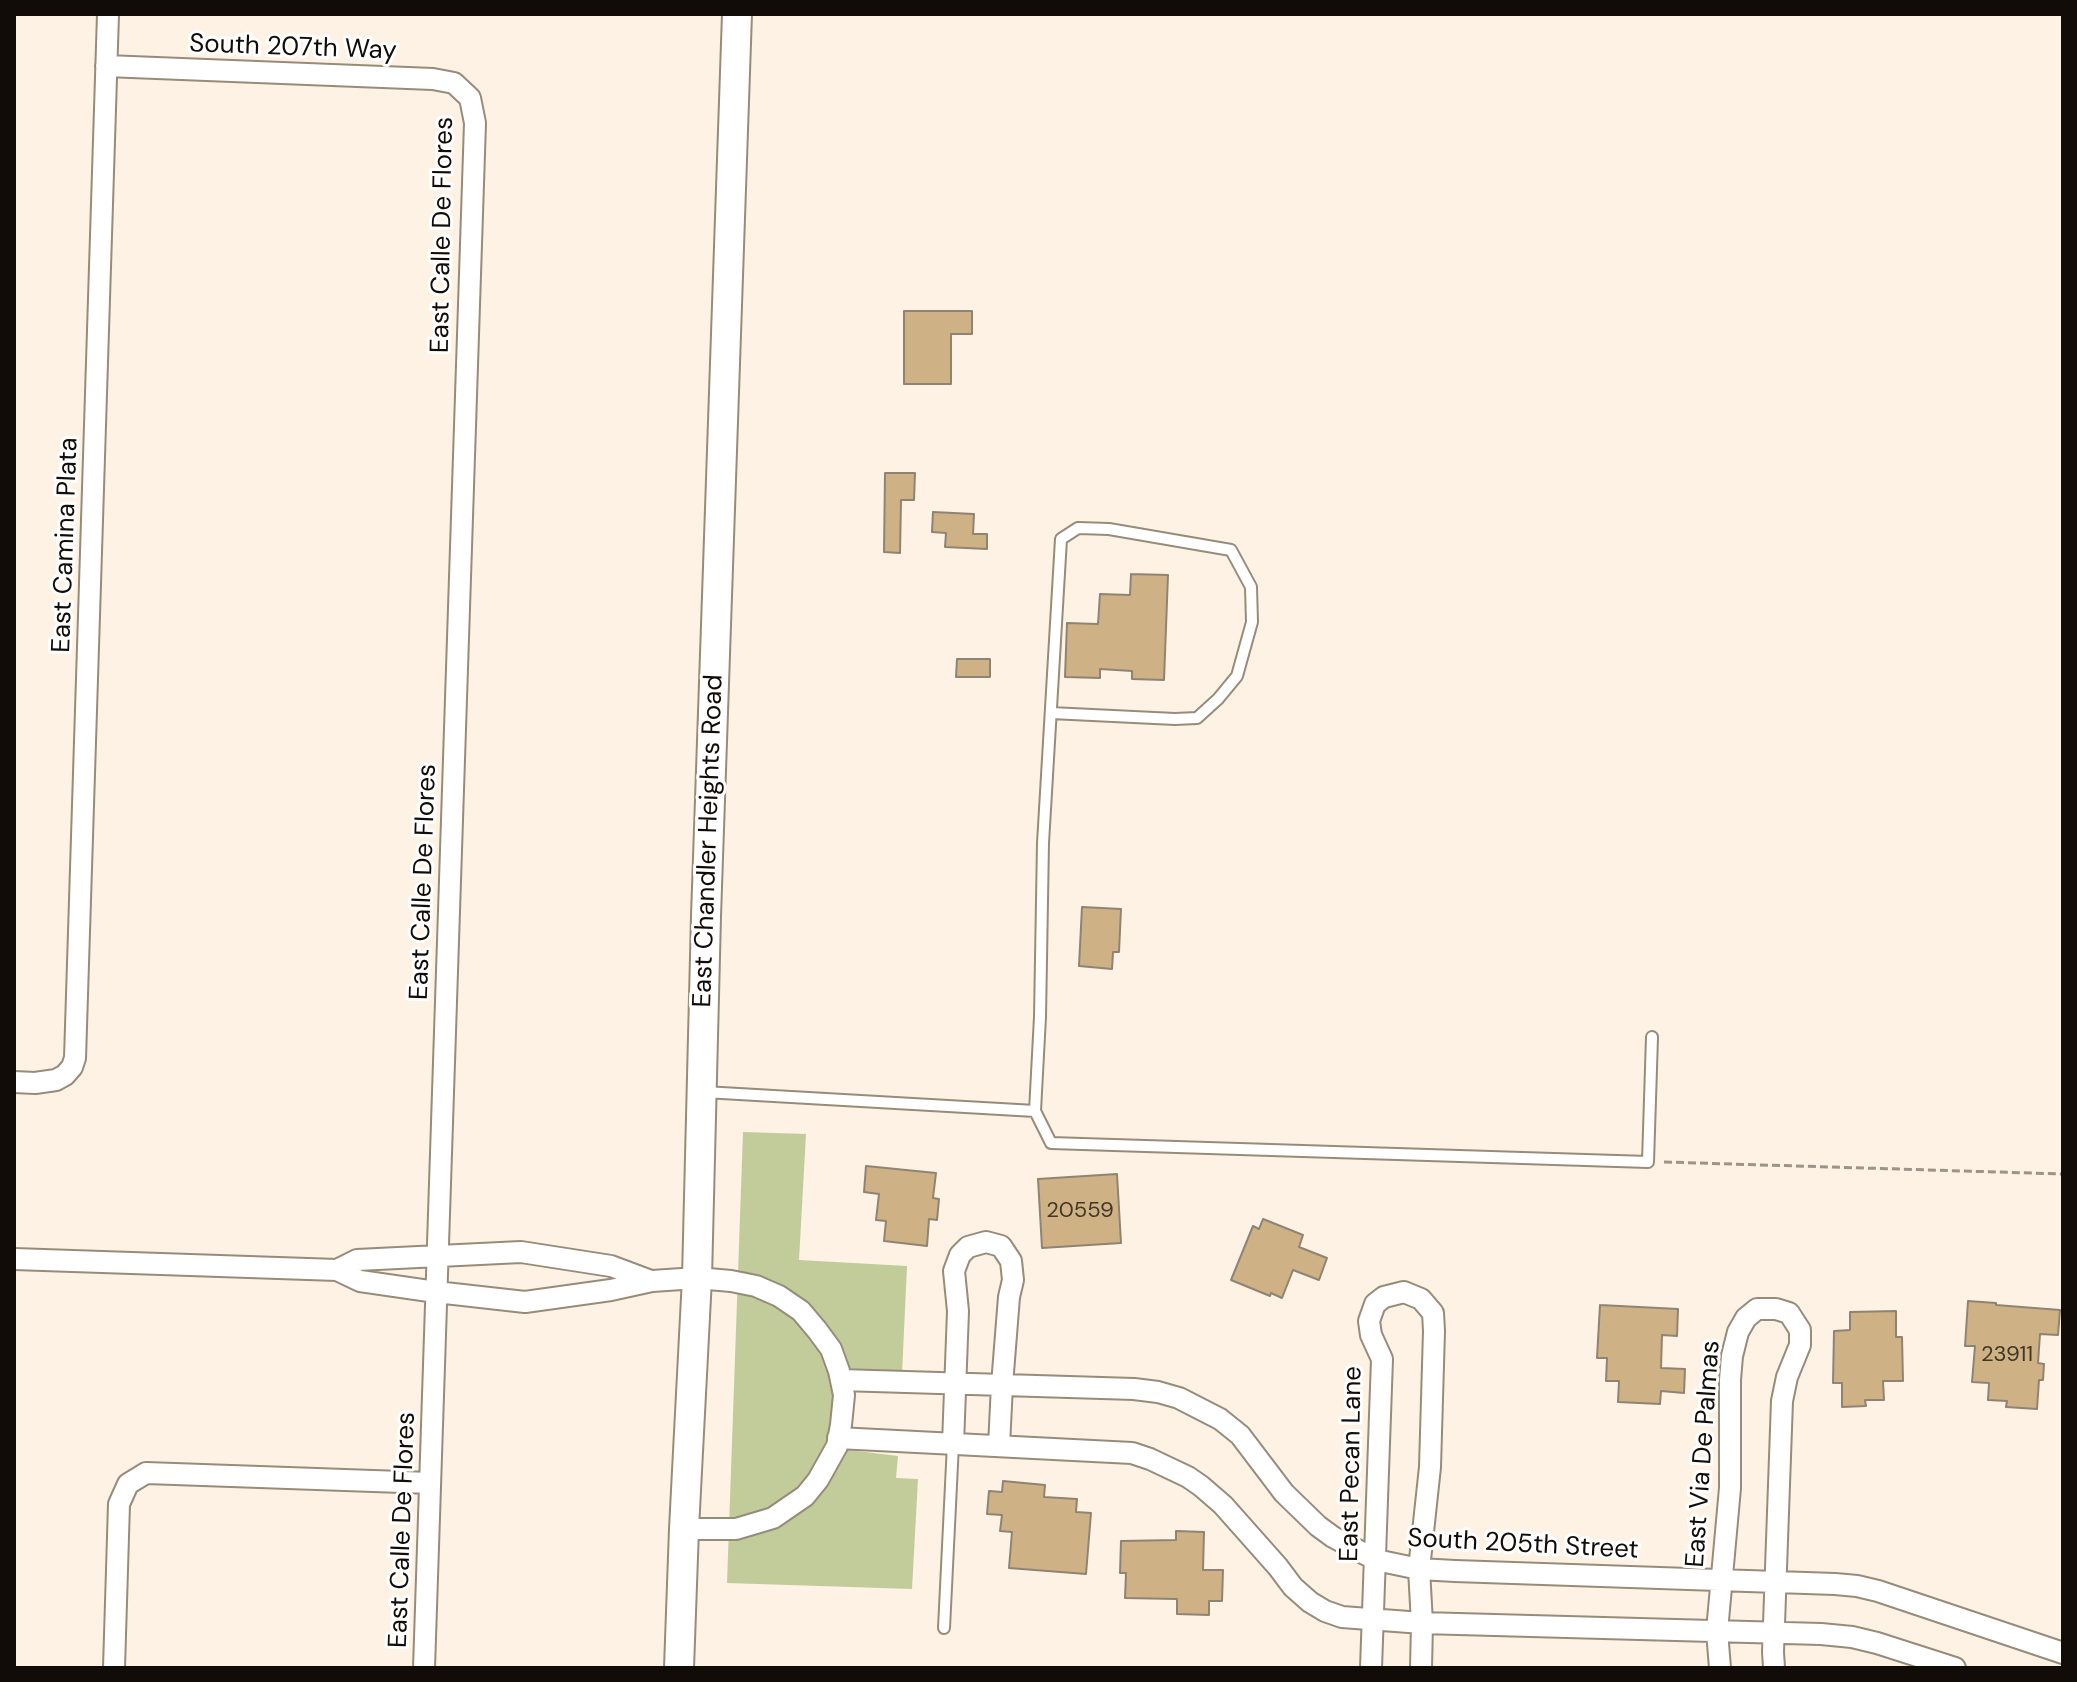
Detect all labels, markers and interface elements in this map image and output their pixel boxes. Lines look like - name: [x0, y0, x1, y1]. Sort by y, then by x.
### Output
- street label: South 207th Way: [189, 29, 397, 67]
- street label: East Calle De Flores: [425, 117, 461, 353]
- street label: East Camina Plata: [47, 437, 85, 653]
- street label: East Chandler Heights Road: [688, 674, 730, 1008]
- street label: East Calle De Flores: [404, 763, 444, 1001]
- house number: 20559: [1046, 1198, 1114, 1224]
- street label: East Via De Palmas: [1681, 1339, 1727, 1569]
- house number: 23911: [1981, 1342, 2033, 1368]
- street label: East Pecan Lane: [1335, 1366, 1369, 1562]
- street label: East Calle De Flores: [383, 1411, 423, 1649]
- street label: South 205th Street: [1407, 1523, 1639, 1567]

